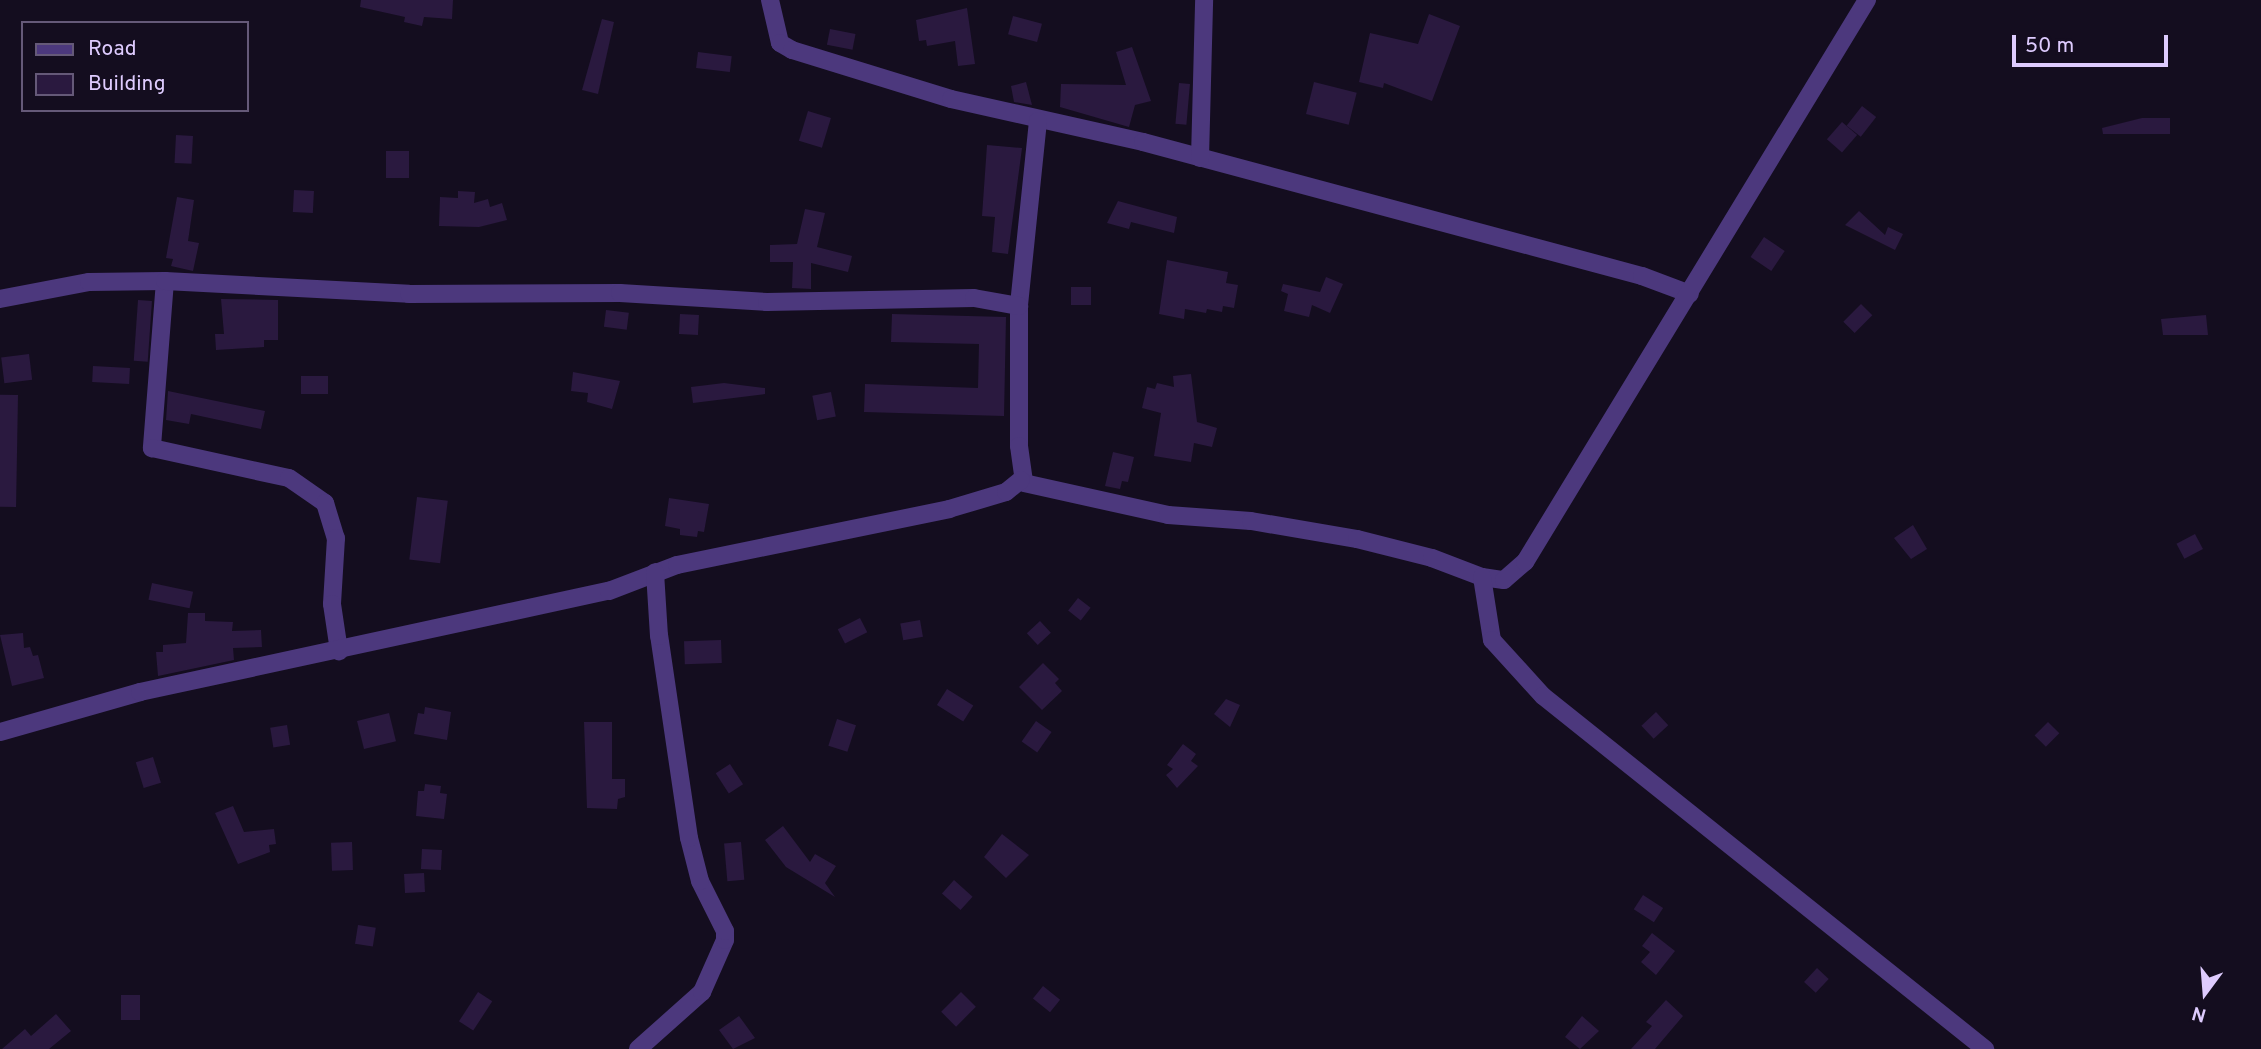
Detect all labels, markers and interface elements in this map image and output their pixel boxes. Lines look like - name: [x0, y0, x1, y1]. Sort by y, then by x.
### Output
- legend: [21, 21, 248, 112]
- scale bar: [2016, 21, 2172, 65]
- text: 50 m: [2025, 33, 2074, 60]
- text: Road: [88, 36, 137, 63]
- text: Building: [88, 71, 166, 98]
- north arrow: [2170, 958, 2240, 1028]
- text: N: [2189, 1000, 2209, 1027]

